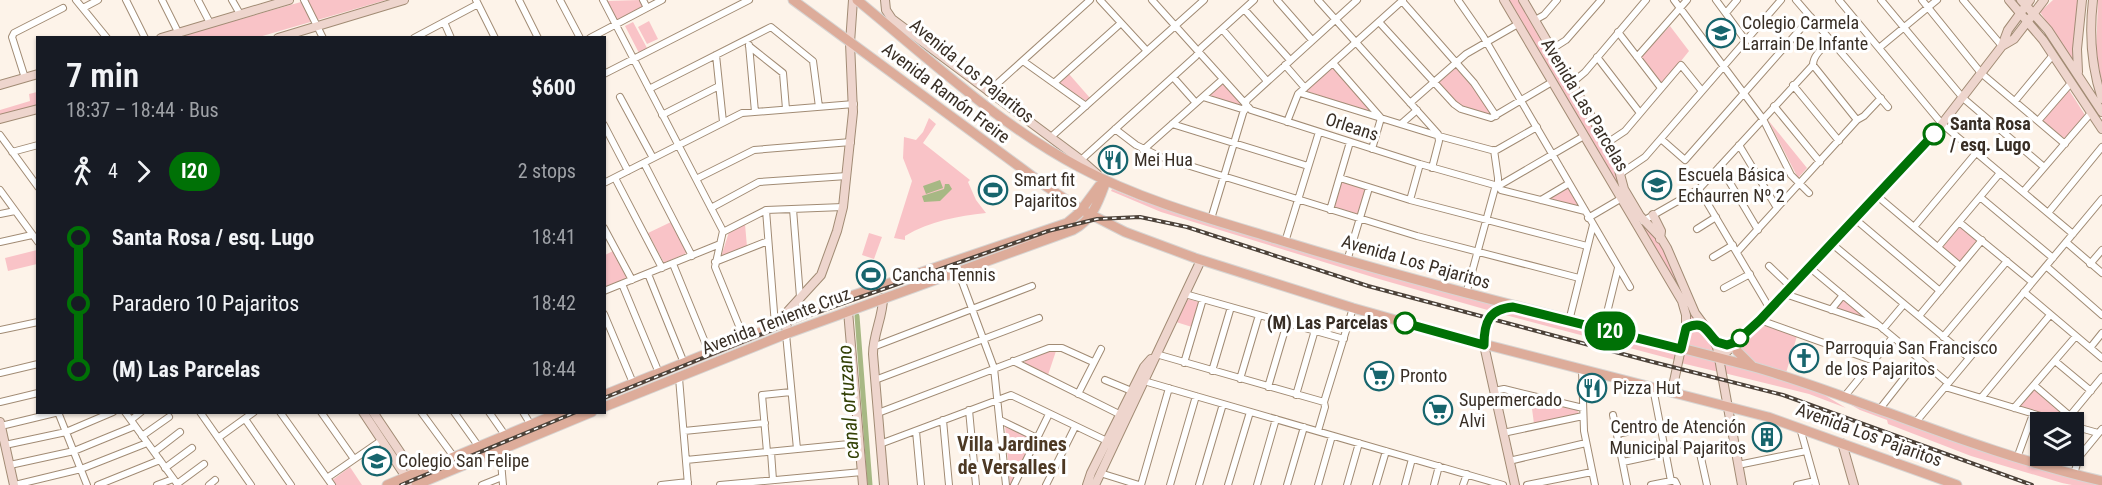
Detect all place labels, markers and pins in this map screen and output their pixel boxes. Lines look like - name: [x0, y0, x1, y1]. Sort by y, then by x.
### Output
- place label: Colegio Carmela Larrain De Infante: [1742, 12, 1868, 54]
- school or university icon: Colegio Carmela Larrain De Infante: [1705, 17, 1737, 49]
- place label: Santa Rosa / esq. Lugo: [1949, 113, 2031, 155]
- marker: Santa Rosa / esq. Lugo: [1923, 123, 1945, 145]
- restaurant icon: Mei Hua: [1097, 144, 1129, 176]
- place label: Mei Hua: [1134, 149, 1193, 170]
- place label: Escuela Básica Echaurren Nº 2: [1678, 164, 1785, 206]
- place label: Smart fit Pajaritos: [1014, 169, 1077, 211]
- school or university icon: Escuela Básica Echaurren Nº 2: [1641, 169, 1673, 201]
- sports icon: Smart fit Pajaritos: [977, 174, 1009, 206]
- sports icon: Cancha Tennis: [855, 259, 887, 291]
- place label: Cancha Tennis: [892, 264, 996, 285]
- place label: (M) Las Parcelas: [1267, 312, 1388, 334]
- marker: (M) Las Parcelas: [1394, 312, 1416, 334]
- unlabelled marker: [1731, 329, 1749, 347]
- place label: Parroquia San Francisco de los Pajaritos: [1825, 337, 1998, 379]
- church icon: Parroquia San Francisco de los Pajaritos: [1788, 342, 1820, 374]
- supermarket icon: Pronto: [1363, 360, 1395, 392]
- place label: Pronto: [1400, 365, 1447, 386]
- restaurant icon: Pizza Hut: [1576, 372, 1608, 404]
- place label: Pizza Hut: [1613, 377, 1681, 398]
- place label: Supermercado Alvi: [1459, 389, 1562, 431]
- supermarket icon: Supermercado Alvi: [1422, 394, 1454, 426]
- place label: Centro de Atención Municipal Pajaritos: [1609, 416, 1746, 458]
- building icon: Centro de Atención Municipal Pajaritos: [1751, 421, 1783, 453]
- school or university icon: Colegio San Felipe: [361, 445, 393, 477]
- place label: Colegio San Felipe: [398, 450, 529, 471]

